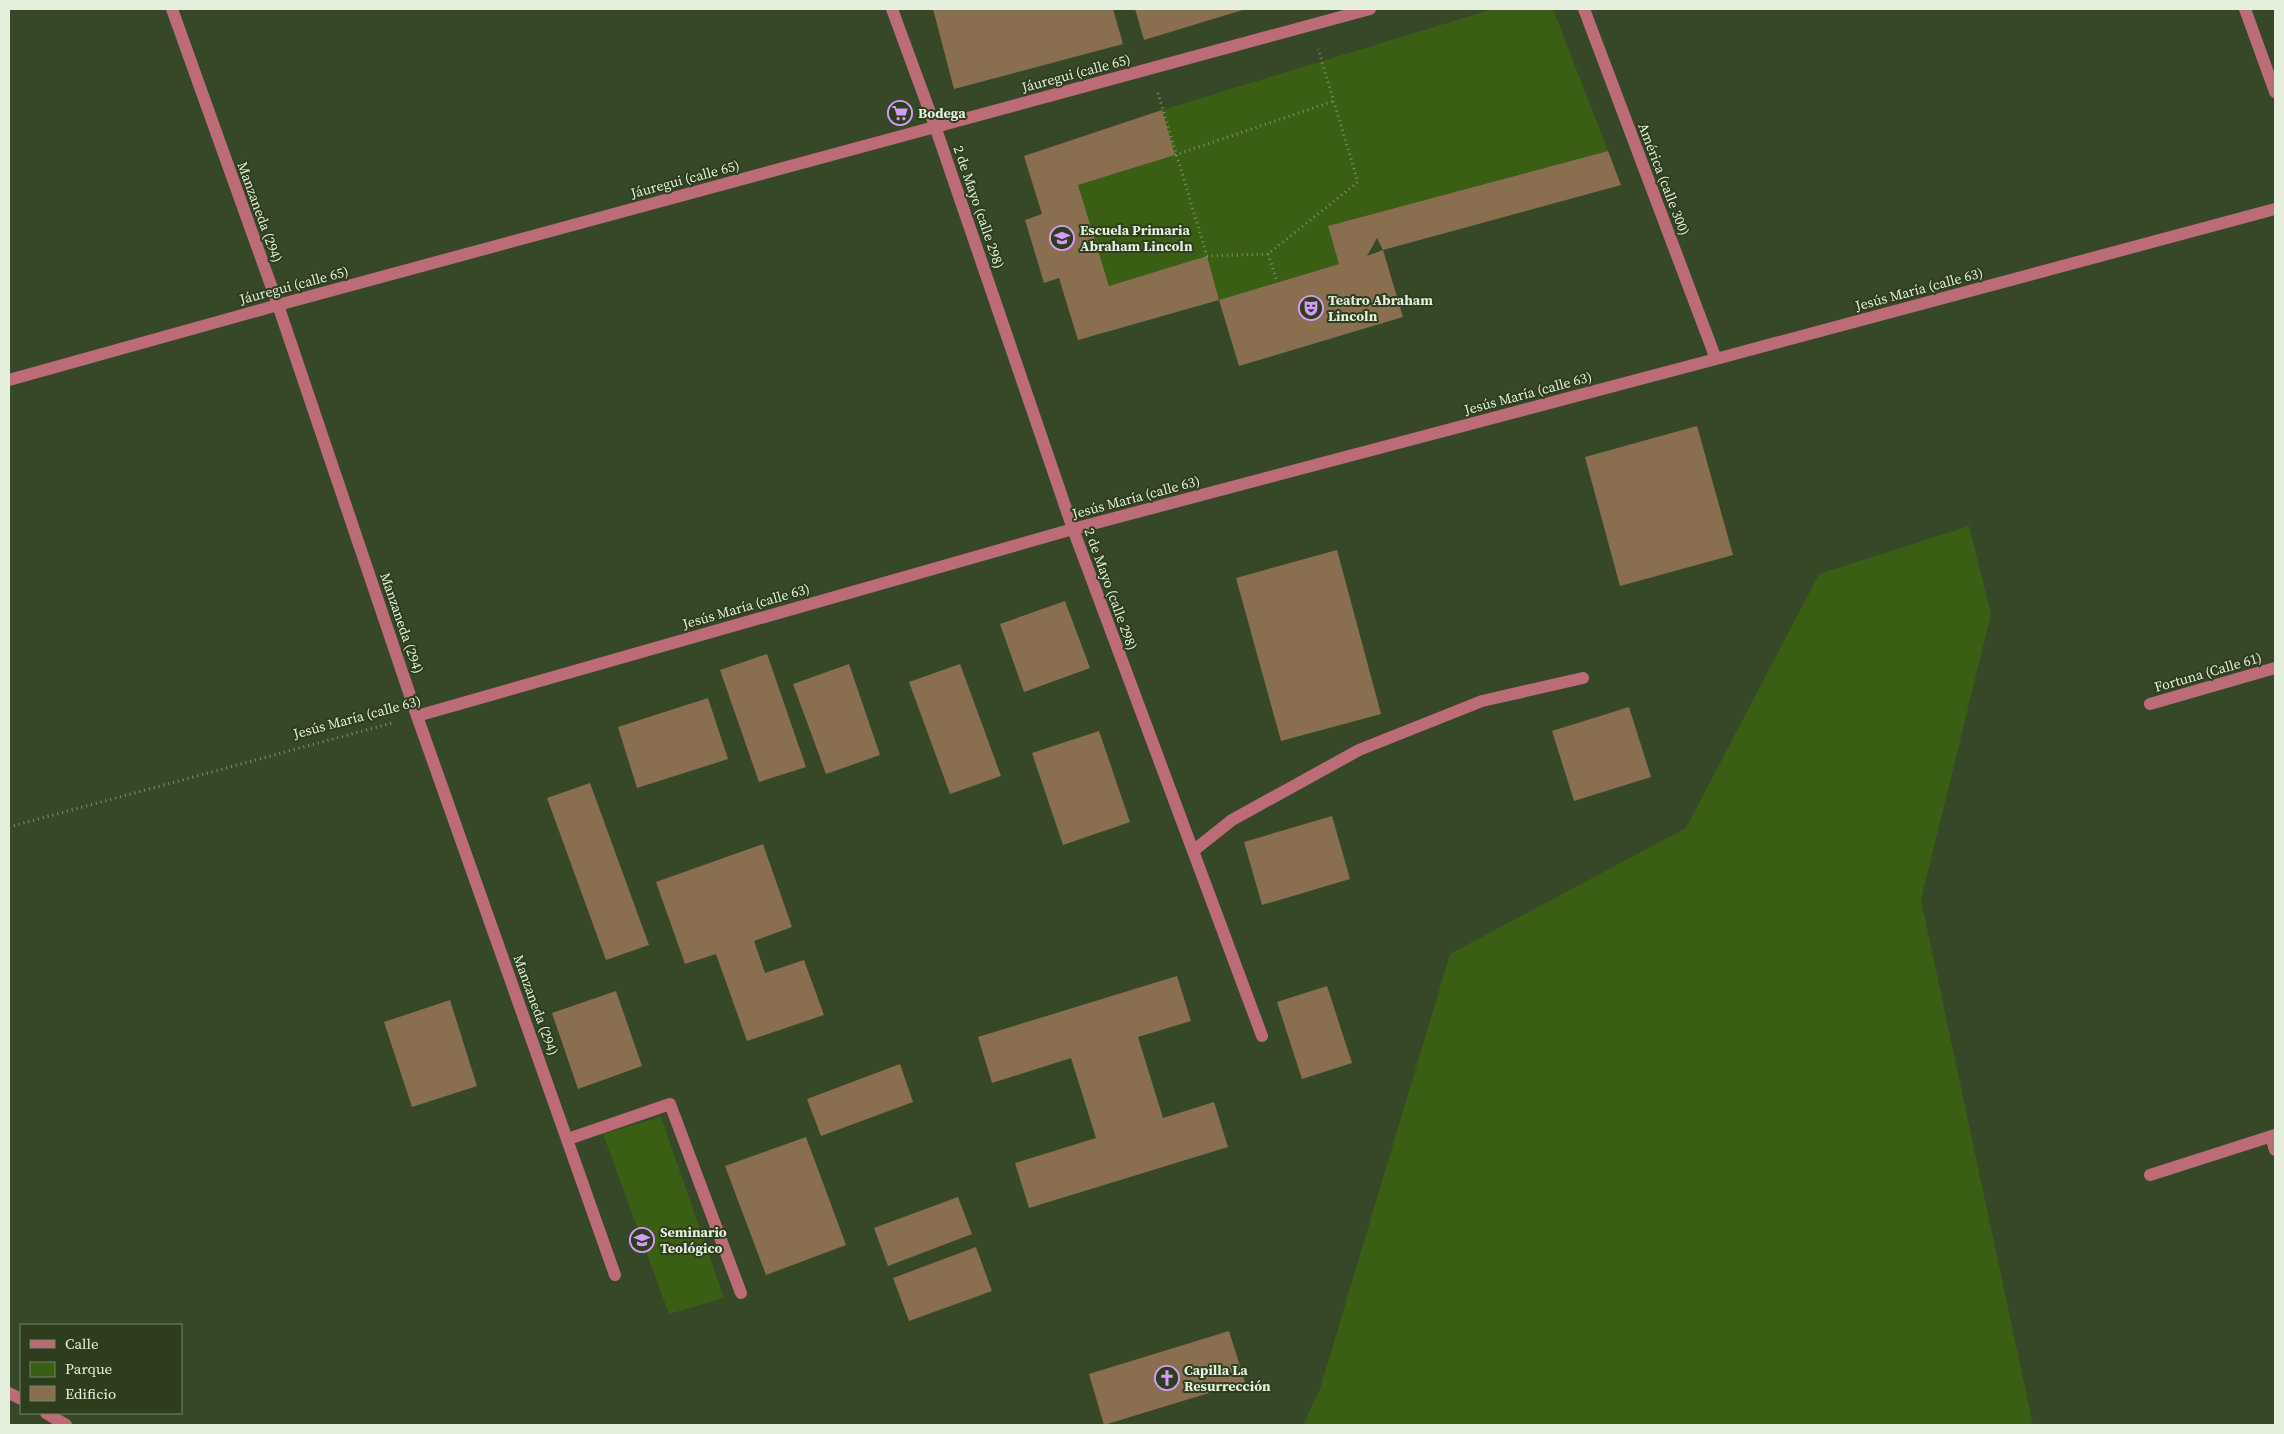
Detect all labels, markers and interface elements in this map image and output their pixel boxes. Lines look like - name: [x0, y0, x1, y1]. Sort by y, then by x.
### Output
- street label: Jáuregui (calle 65): [1018, 49, 1133, 97]
- supermarket icon: Bodega: [887, 100, 913, 126]
- place label: Bodega: [918, 103, 966, 123]
- street label: América (calle 300): [1633, 120, 1695, 238]
- street label: 2 de Mayo (calle 298): [949, 143, 1009, 271]
- street label: Jáuregui (calle 65): [627, 155, 742, 203]
- street label: Manzaneda (294): [233, 159, 287, 265]
- place label: Escuela Primaria Abraham Lincoln: [1080, 220, 1193, 256]
- school or university icon: Escuela Primaria Abraham Lincoln: [1049, 225, 1075, 251]
- street label: Jáuregui (calle 65): [236, 261, 351, 309]
- street label: Jesús María (calle 63): [1852, 262, 1985, 316]
- place label: Teatro Abraham Lincoln: [1328, 290, 1433, 326]
- theatre icon: Teatro Abraham Lincoln: [1298, 295, 1324, 321]
- street label: Jesús María (calle 63): [1461, 366, 1594, 420]
- street label: Jesús María (calle 63): [1069, 470, 1202, 524]
- street label: 2 de Mayo (calle 298): [1080, 525, 1142, 653]
- street label: Manzaneda (294): [375, 570, 429, 676]
- street label: Jesús María (calle 63): [679, 578, 812, 634]
- street label: Fortuna (Calle 61): [2152, 647, 2264, 697]
- street label: Jesús María (calle 63): [290, 690, 423, 744]
- street label: Manzaneda (294): [509, 952, 563, 1058]
- place label: Seminario Teológico: [660, 1222, 727, 1258]
- school or university icon: Seminario Teológico: [629, 1227, 655, 1253]
- legend: [20, 1324, 182, 1414]
- text: Calle: [65, 1333, 99, 1354]
- text: Parque: [65, 1358, 113, 1379]
- place label: Capilla La Resurrección: [1184, 1360, 1271, 1396]
- church icon: Capilla La Resurrección: [1154, 1365, 1180, 1391]
- text: Edificio: [65, 1383, 116, 1404]

